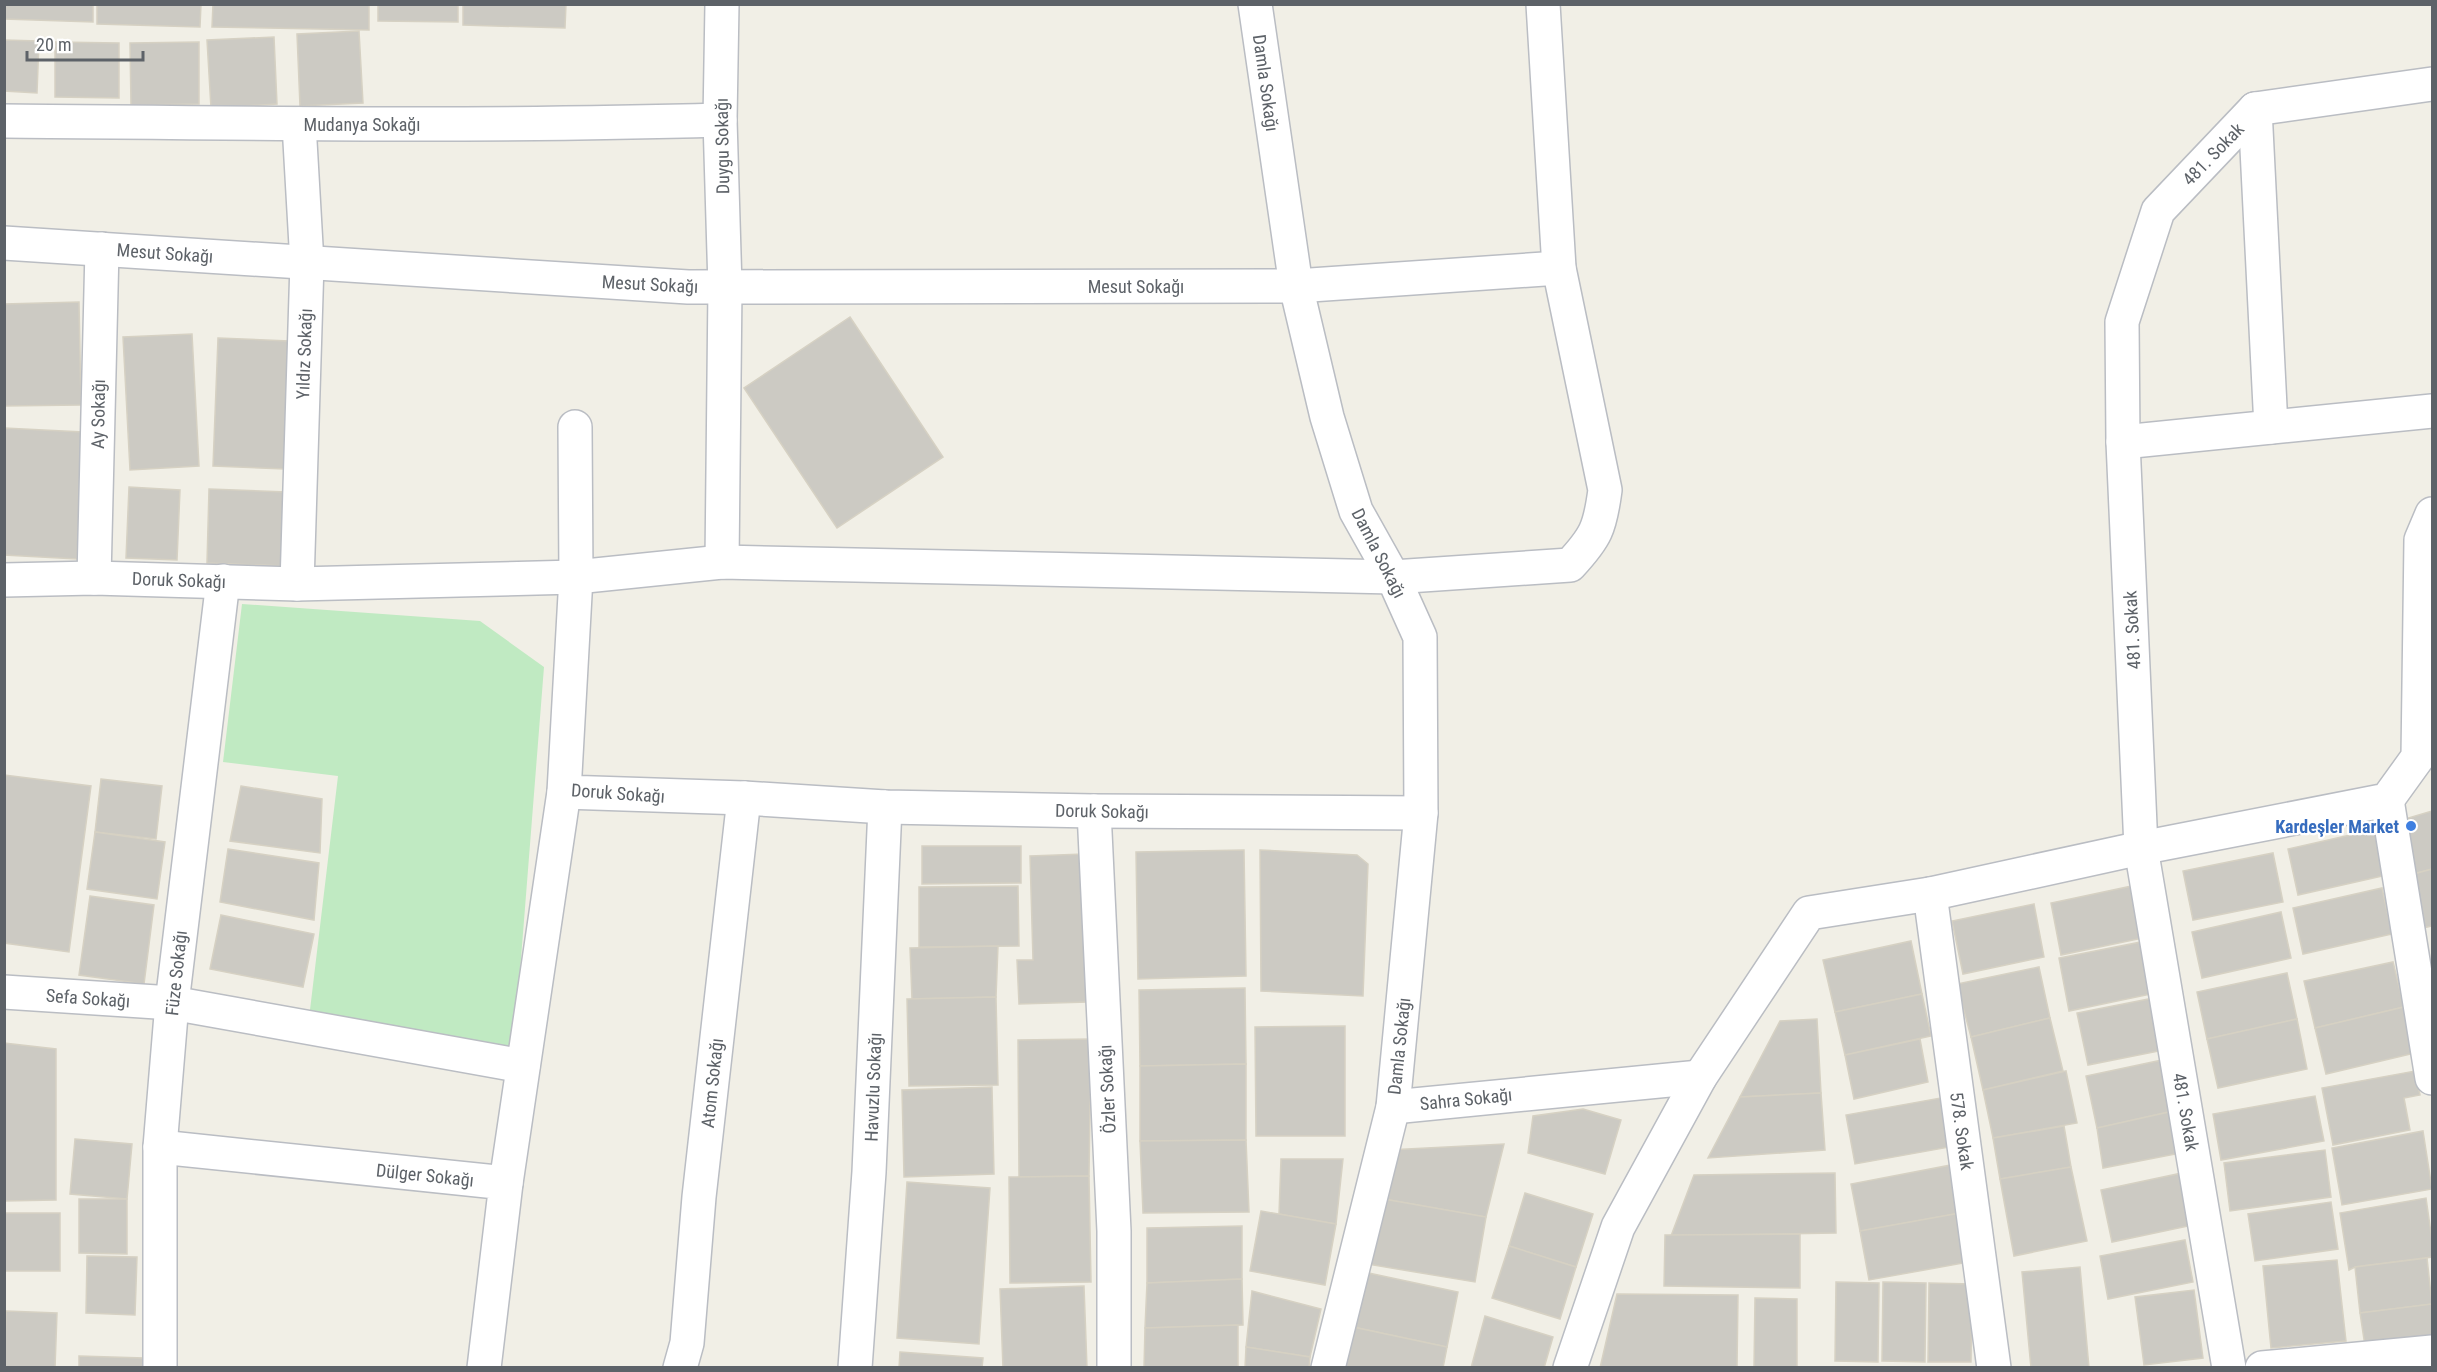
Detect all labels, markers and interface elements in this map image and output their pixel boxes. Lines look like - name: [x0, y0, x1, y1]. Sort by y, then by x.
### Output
- scale bar: [27, 24, 142, 62]
- street label: Damla Sokağı: [1249, 33, 1283, 133]
- text: 20 m: [36, 34, 71, 55]
- street label: Duygu Sokağı: [711, 98, 733, 194]
- street label: Mudanya Sokağı: [304, 114, 420, 135]
- street label: 481. Sokak: [2178, 118, 2248, 190]
- street label: Mesut Sokağı: [116, 239, 214, 267]
- street label: Mesut Sokağı: [601, 271, 699, 297]
- street label: Mesut Sokağı: [1088, 276, 1184, 297]
- street label: Yıldız Sokağı: [292, 308, 316, 400]
- street label: Ay Sokağı: [87, 379, 109, 449]
- street label: Damla Sokağı: [1347, 505, 1411, 601]
- street label: Doruk Sokağı: [132, 568, 226, 592]
- street label: 481. Sokak: [2119, 590, 2145, 670]
- street label: Doruk Sokağı: [570, 779, 666, 807]
- street label: Doruk Sokağı: [1055, 800, 1149, 822]
- place label: Kardeşler Market: [2275, 816, 2399, 837]
- marker: Kardeşler Market: [2404, 819, 2418, 833]
- street label: Füze Sokağı: [161, 929, 191, 1017]
- street label: Sefa Sokağı: [45, 985, 131, 1011]
- street label: Damla Sokağı: [1383, 996, 1415, 1096]
- street label: Havuzlu Sokağı: [861, 1032, 885, 1142]
- street label: Atom Sokağı: [697, 1037, 727, 1129]
- street label: Özler Sokağı: [1094, 1044, 1120, 1134]
- street label: 481. Sokak: [2169, 1071, 2203, 1153]
- street label: Sahra Sokağı: [1419, 1084, 1513, 1114]
- street label: 578. Sokak: [1946, 1091, 1978, 1171]
- street label: Dülger Sokağı: [375, 1159, 475, 1191]

